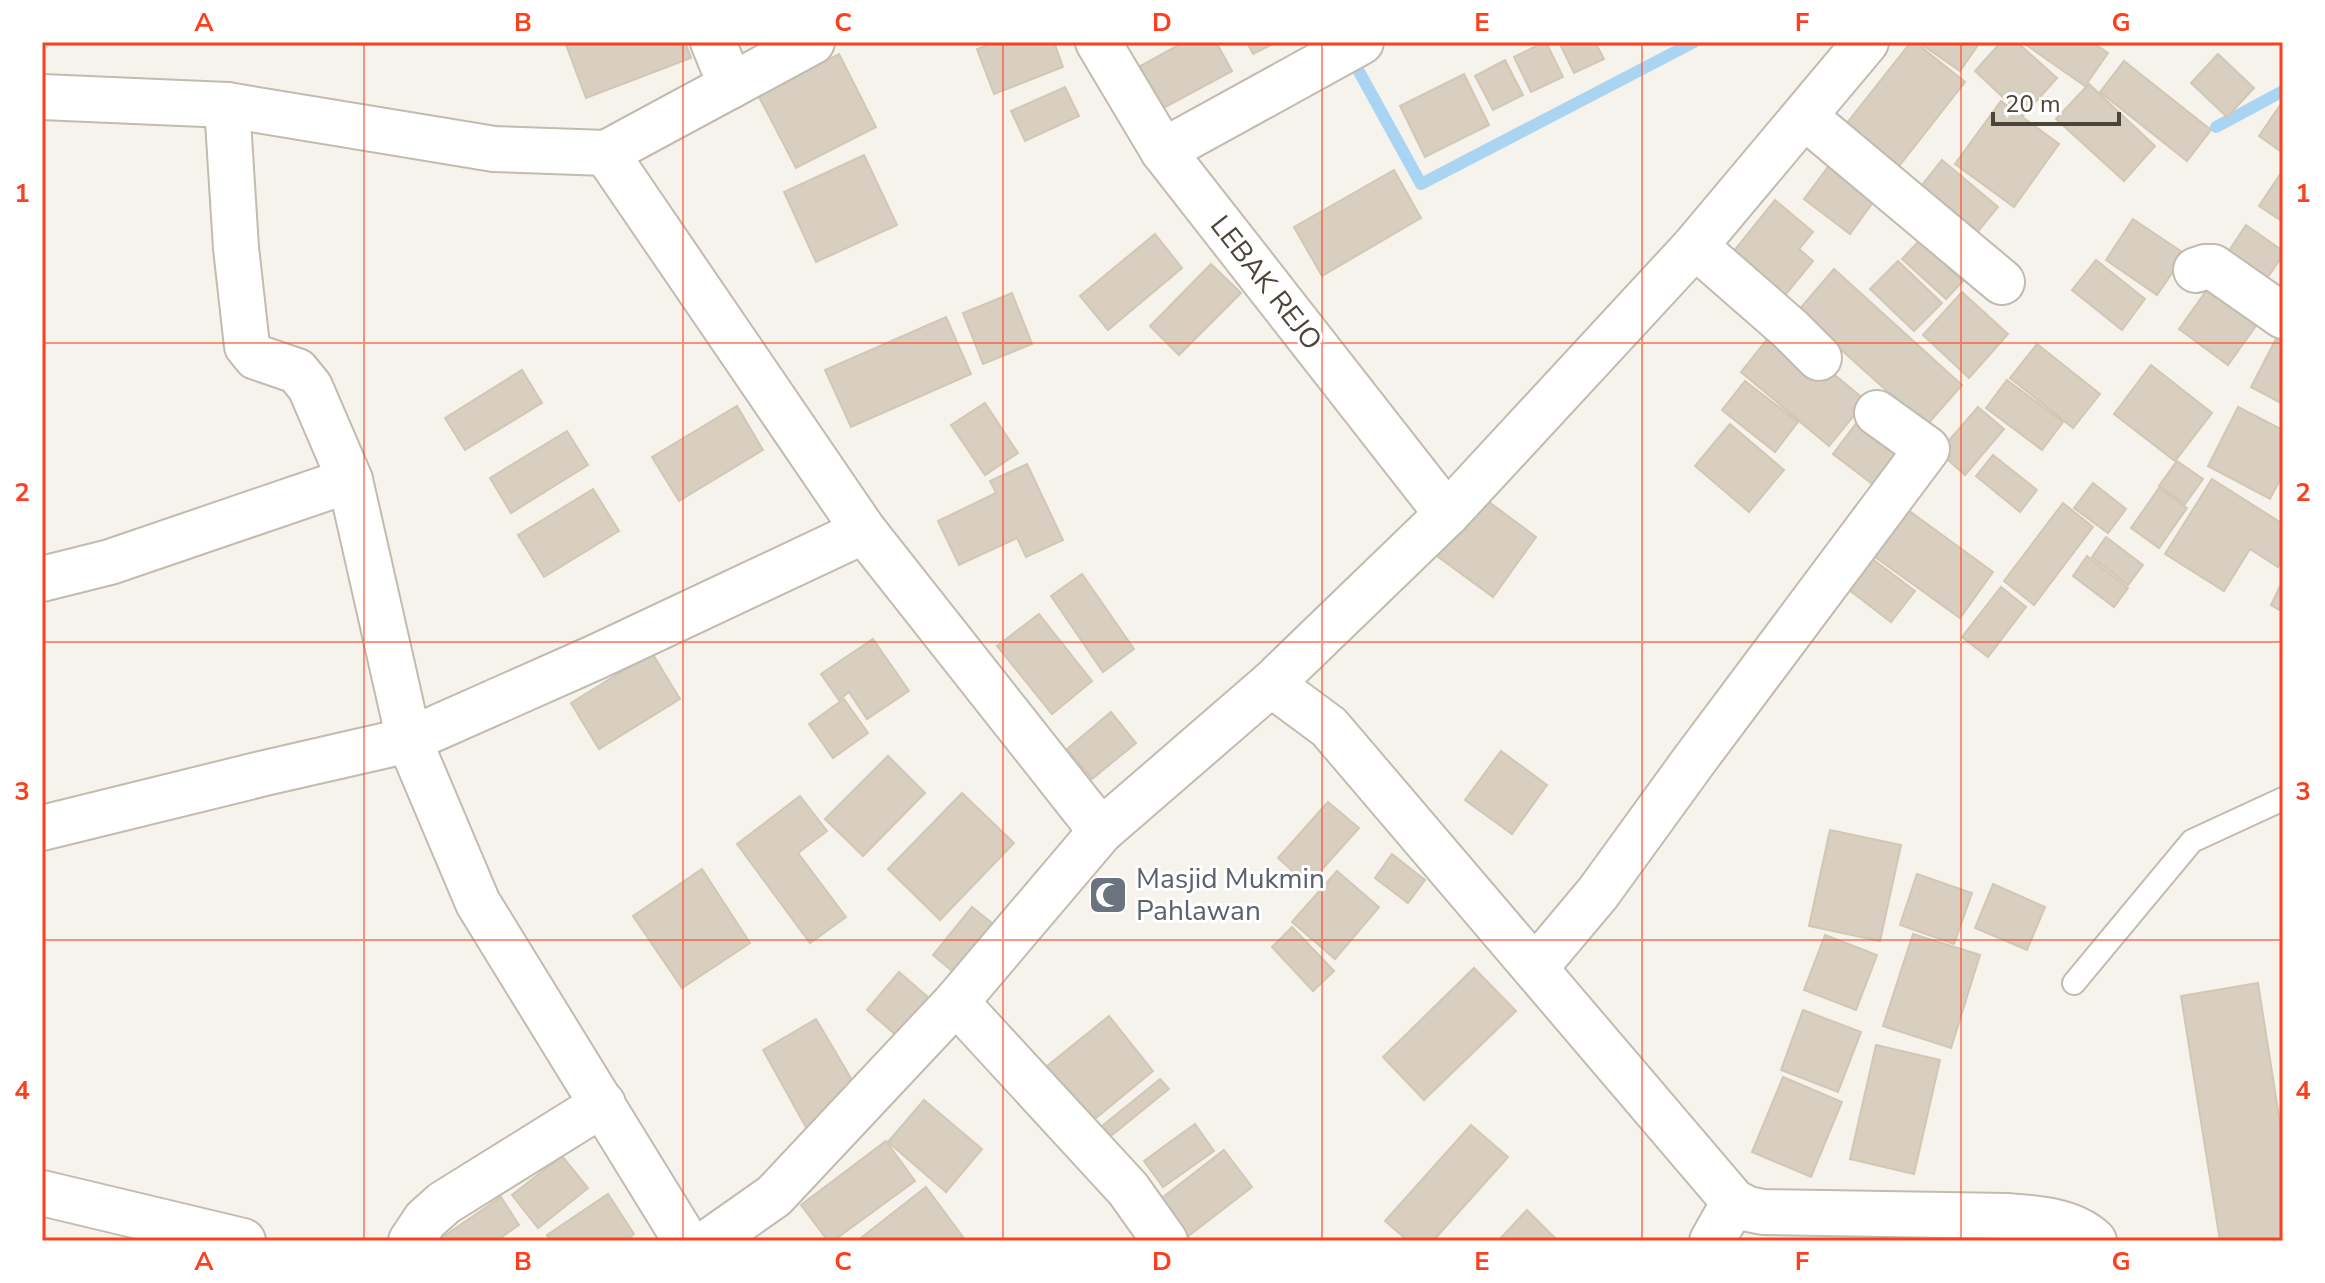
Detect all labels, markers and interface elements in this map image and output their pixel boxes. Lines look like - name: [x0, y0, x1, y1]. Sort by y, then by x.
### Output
- text: A: [194, 5, 214, 40]
- text: B: [514, 5, 532, 40]
- text: C: [834, 5, 852, 40]
- text: D: [1152, 5, 1172, 40]
- text: E: [1474, 5, 1490, 40]
- text: F: [1795, 5, 1809, 40]
- text: G: [2111, 5, 2131, 40]
- scale bar: [1993, 76, 2119, 126]
- text: 20 m: [2005, 88, 2061, 120]
- text: 1: [14, 176, 30, 211]
- text: 1: [2295, 176, 2311, 211]
- street label: LEBAK REJO: [1201, 208, 1331, 358]
- text: 2: [14, 475, 30, 510]
- text: 2: [2295, 475, 2311, 510]
- text: 3: [14, 774, 30, 809]
- text: 3: [2295, 774, 2311, 809]
- place label: Masjid Mukmin Pahlawan: [1136, 860, 1325, 930]
- mosque icon: Masjid Mukmin Pahlawan: [1087, 874, 1129, 916]
- text: 4: [14, 1073, 30, 1108]
- text: 4: [2295, 1073, 2311, 1108]
- text: A: [194, 1244, 214, 1279]
- text: B: [514, 1244, 532, 1279]
- text: C: [834, 1244, 852, 1279]
- text: D: [1152, 1244, 1172, 1279]
- text: E: [1474, 1244, 1490, 1279]
- text: F: [1795, 1244, 1809, 1279]
- text: G: [2111, 1244, 2131, 1279]

